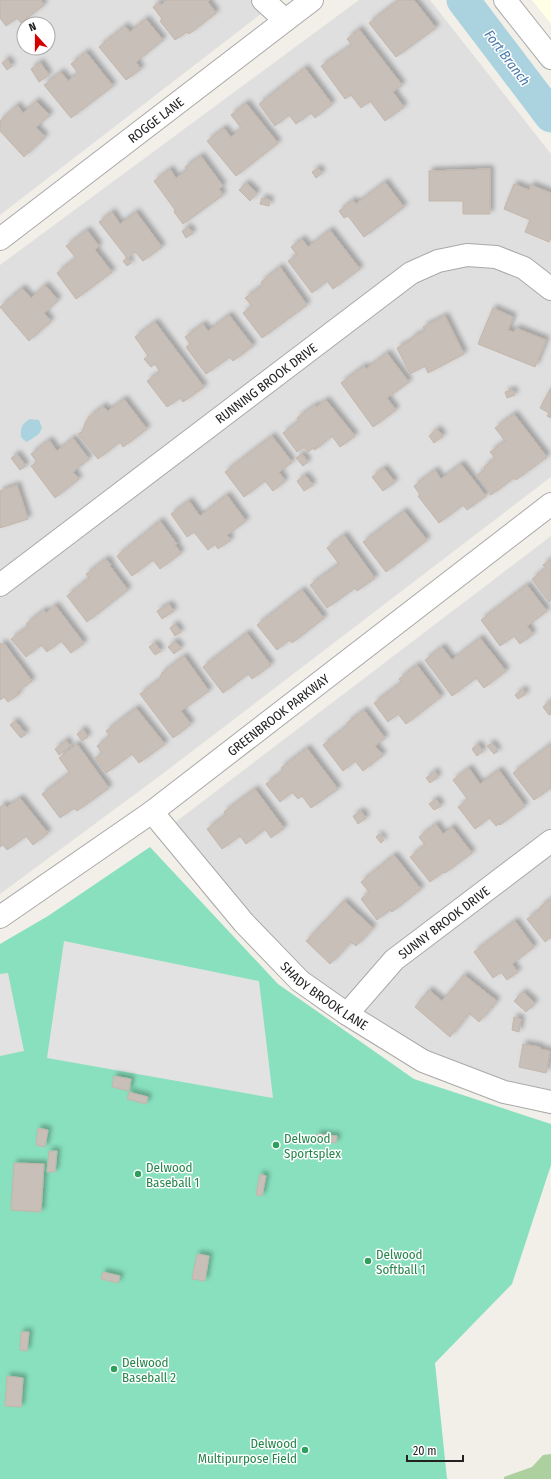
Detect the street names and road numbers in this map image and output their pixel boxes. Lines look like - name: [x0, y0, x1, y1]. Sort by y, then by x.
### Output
- street label: ROGGE LANE: [125, 94, 186, 146]
- street label: RUNNING BROOK DRIVE: [212, 340, 320, 426]
- street label: GREENBROOK PARKWAY: [224, 670, 332, 759]
- street label: SUNNY BROOK DRIVE: [395, 883, 492, 962]
- street label: SHADY BROOK LANE: [278, 958, 371, 1033]

